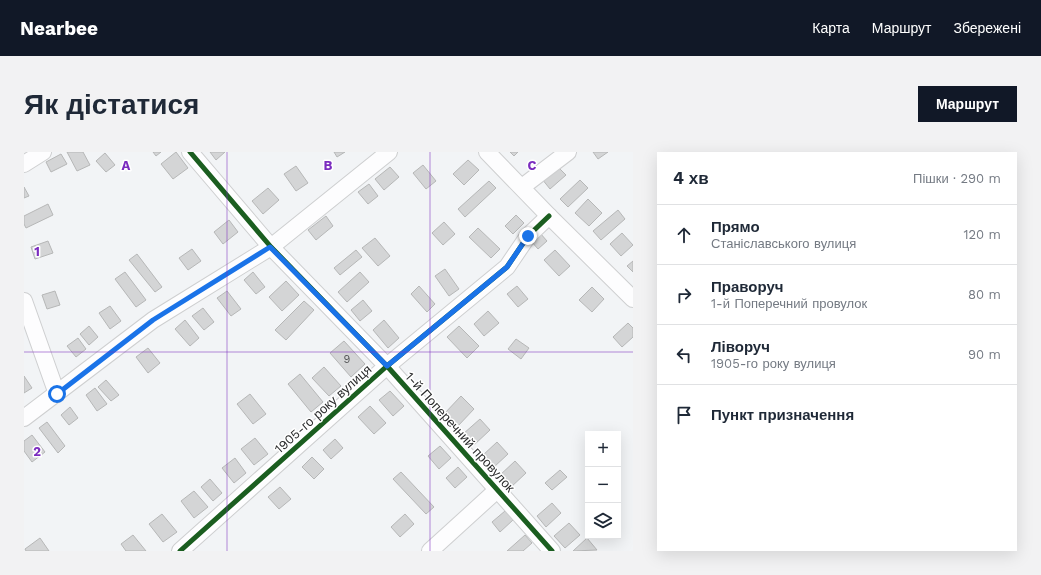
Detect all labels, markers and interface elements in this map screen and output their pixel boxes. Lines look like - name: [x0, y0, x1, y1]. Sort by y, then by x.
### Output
- text: Nearbee: [20, 17, 98, 40]
- text: Карта: [812, 20, 850, 36]
- text: Маршрут: [872, 20, 931, 36]
- text: Збережені: [953, 20, 1021, 36]
- button: Маршрут: [918, 86, 1017, 122]
- text: Як дістатися: [24, 88, 199, 121]
- text: A: [122, 158, 131, 173]
- text: B: [324, 158, 333, 173]
- text: C: [528, 158, 537, 173]
- text: 4 хв: [673, 168, 709, 188]
- text: Пішки · 290 m: [913, 171, 1001, 186]
- text: Прямо: [711, 218, 760, 236]
- icon: ahead: [673, 224, 695, 246]
- route end: [519, 227, 537, 245]
- text: 120 m: [963, 227, 1001, 242]
- text: Станіславського вулиця: [711, 236, 856, 251]
- text: 1: [34, 244, 40, 259]
- text: Праворуч: [711, 278, 784, 296]
- icon: right: [673, 284, 695, 306]
- text: 80 m: [968, 287, 1001, 302]
- text: 1-й Поперечний провулок: [711, 296, 867, 311]
- text: Ліворуч: [711, 338, 770, 356]
- icon: left: [673, 344, 695, 366]
- text: 90 m: [968, 347, 1001, 362]
- house number: 9: [344, 353, 351, 366]
- text: 1905-го року вулиця: [711, 356, 836, 371]
- street label: 1905-го року вулиця: [272, 362, 374, 456]
- street label: 1-й Поперечний провулок: [402, 369, 518, 495]
- route start: [48, 385, 66, 403]
- icon: arrive: [673, 404, 695, 426]
- text: Пункт призначення: [711, 406, 854, 424]
- map controls: [585, 431, 621, 539]
- button: +: [585, 431, 621, 467]
- text: 2: [33, 444, 41, 459]
- button: −: [585, 467, 621, 503]
- button: layers: [585, 503, 621, 539]

